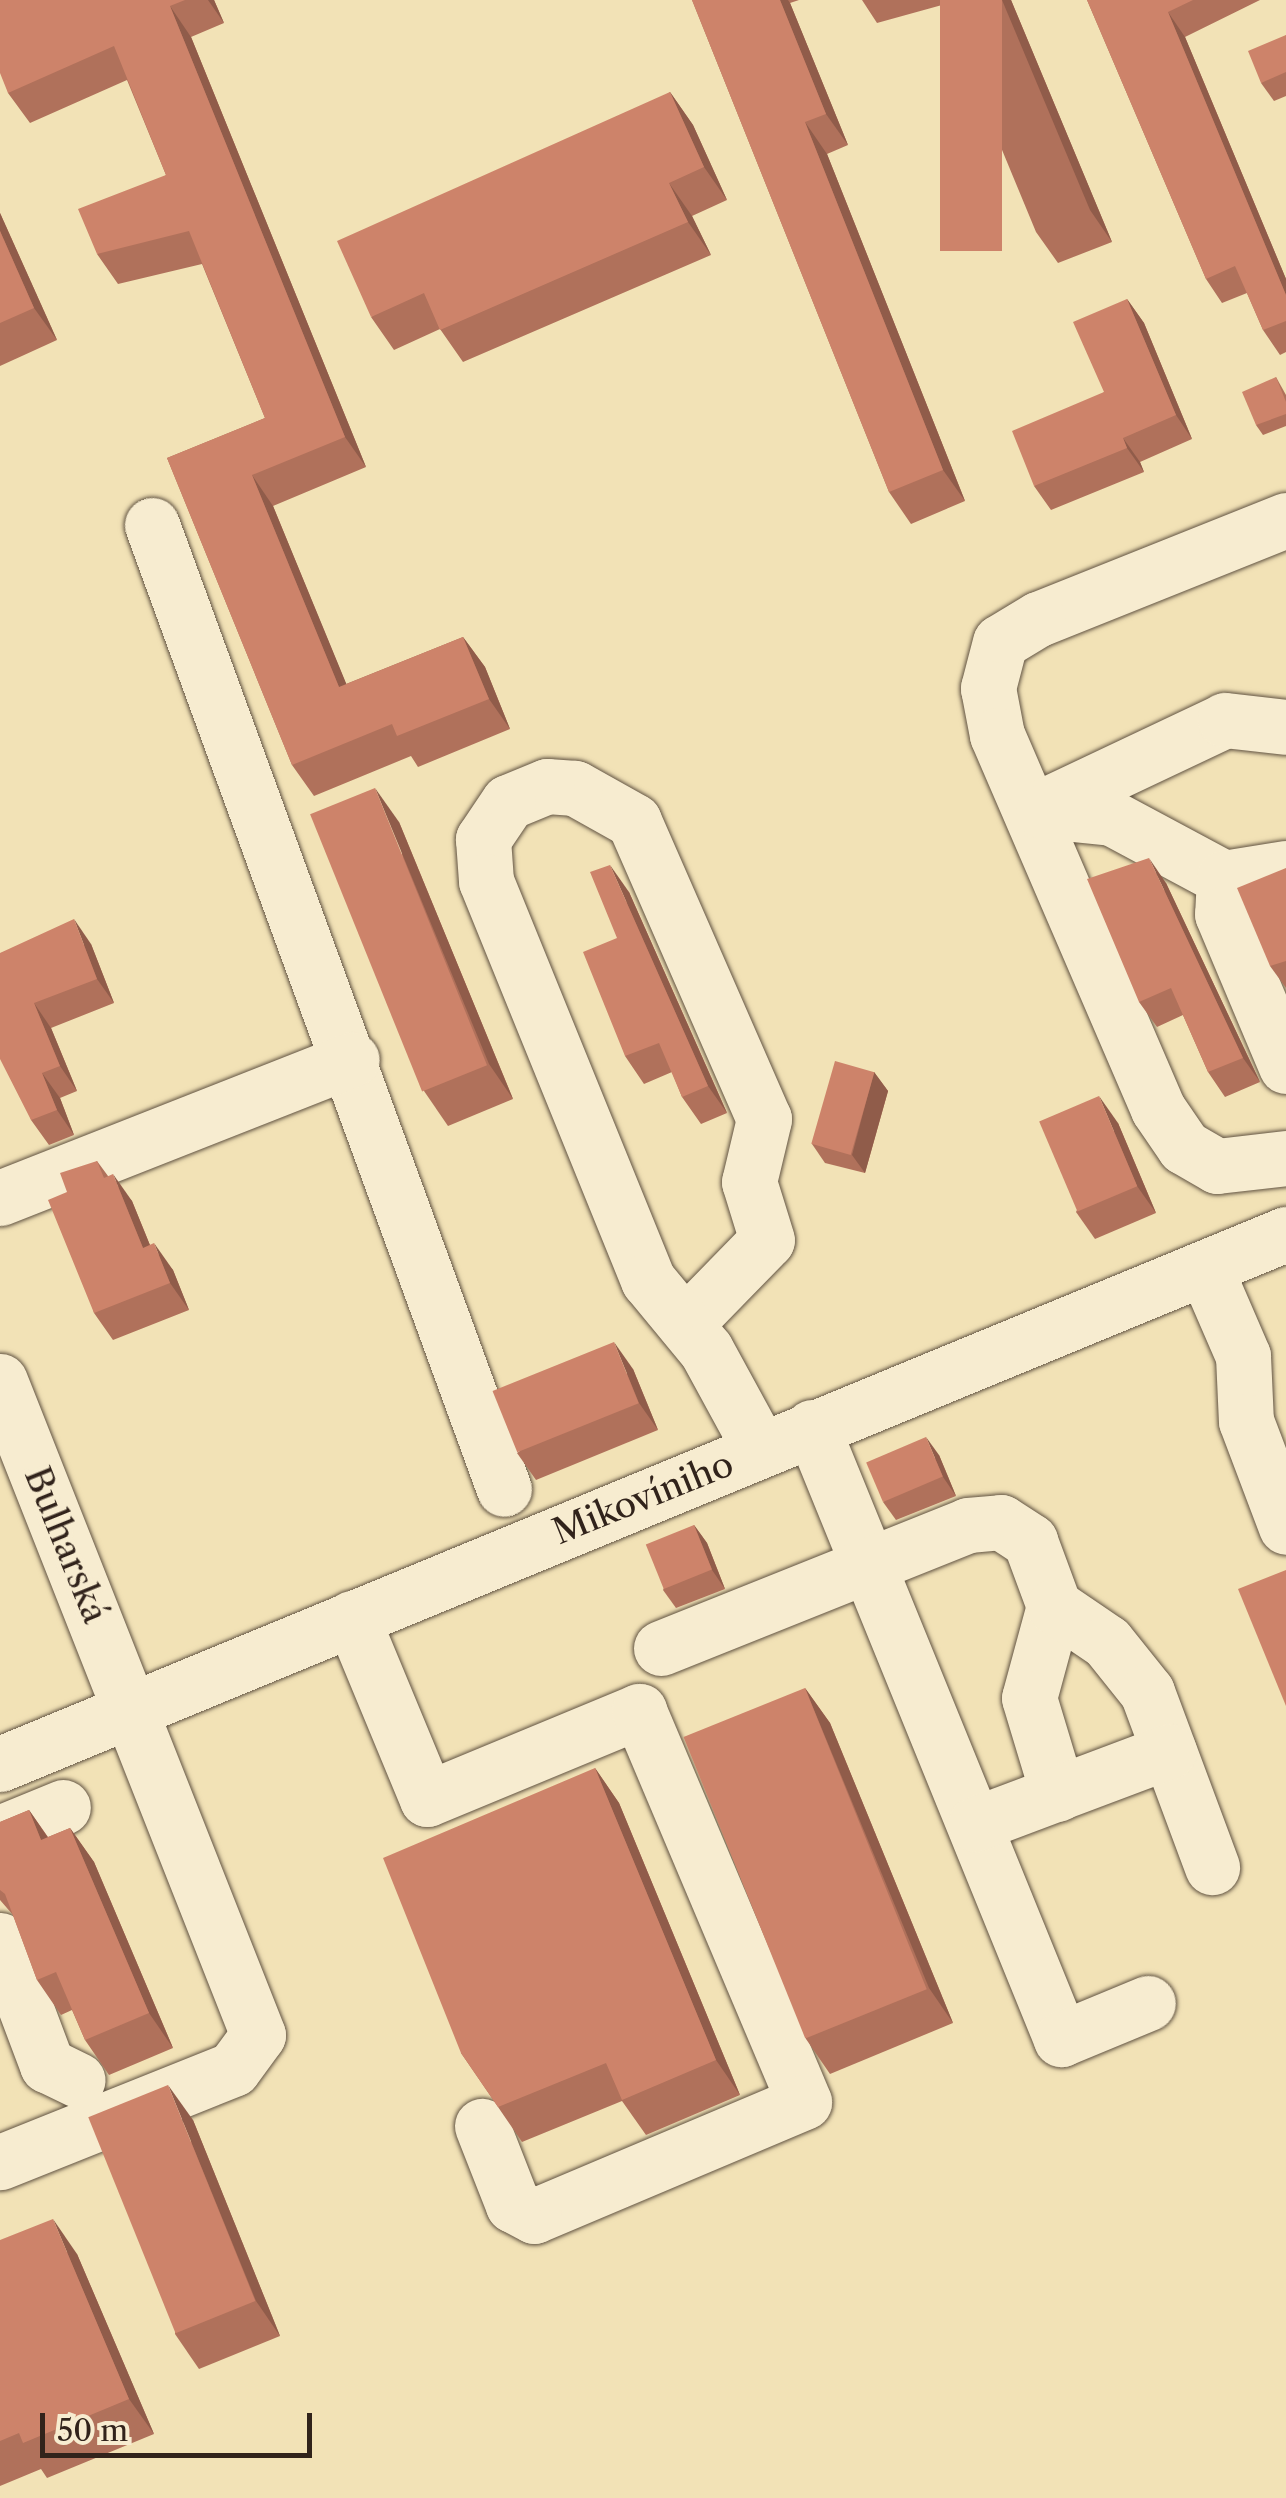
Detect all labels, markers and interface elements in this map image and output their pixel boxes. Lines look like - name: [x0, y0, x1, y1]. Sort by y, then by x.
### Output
- street label: Mikovíniho: [547, 1443, 739, 1553]
- street label: Bulharská: [16, 1461, 116, 1629]
- scale bar: [45, 2393, 318, 2455]
- text: 50 m: [57, 2412, 128, 2449]

